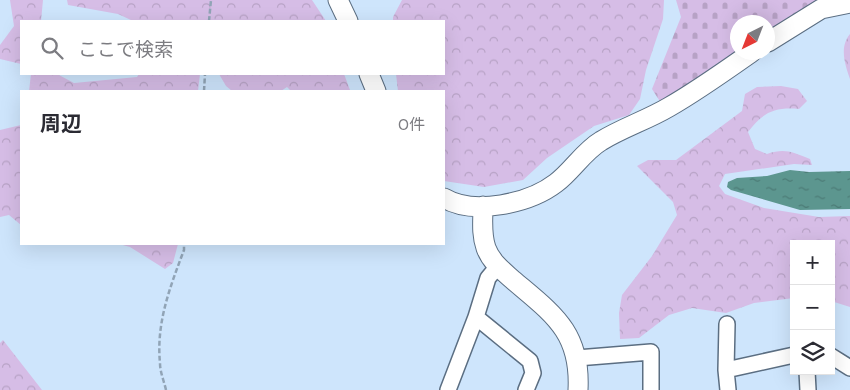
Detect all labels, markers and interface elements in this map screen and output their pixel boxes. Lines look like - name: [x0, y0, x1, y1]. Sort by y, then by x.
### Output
- north arrow: [730, 15, 775, 60]
- search box: [20, 20, 445, 75]
- icon: search: [38, 34, 66, 62]
- text: ここで検索: [78, 37, 173, 62]
- text: 周辺: [40, 110, 82, 138]
- text: 0件: [398, 114, 425, 135]
- map controls: [790, 240, 835, 375]
- button: +: [790, 240, 835, 285]
- button: −: [790, 285, 835, 330]
- button: layers: [790, 330, 835, 375]

